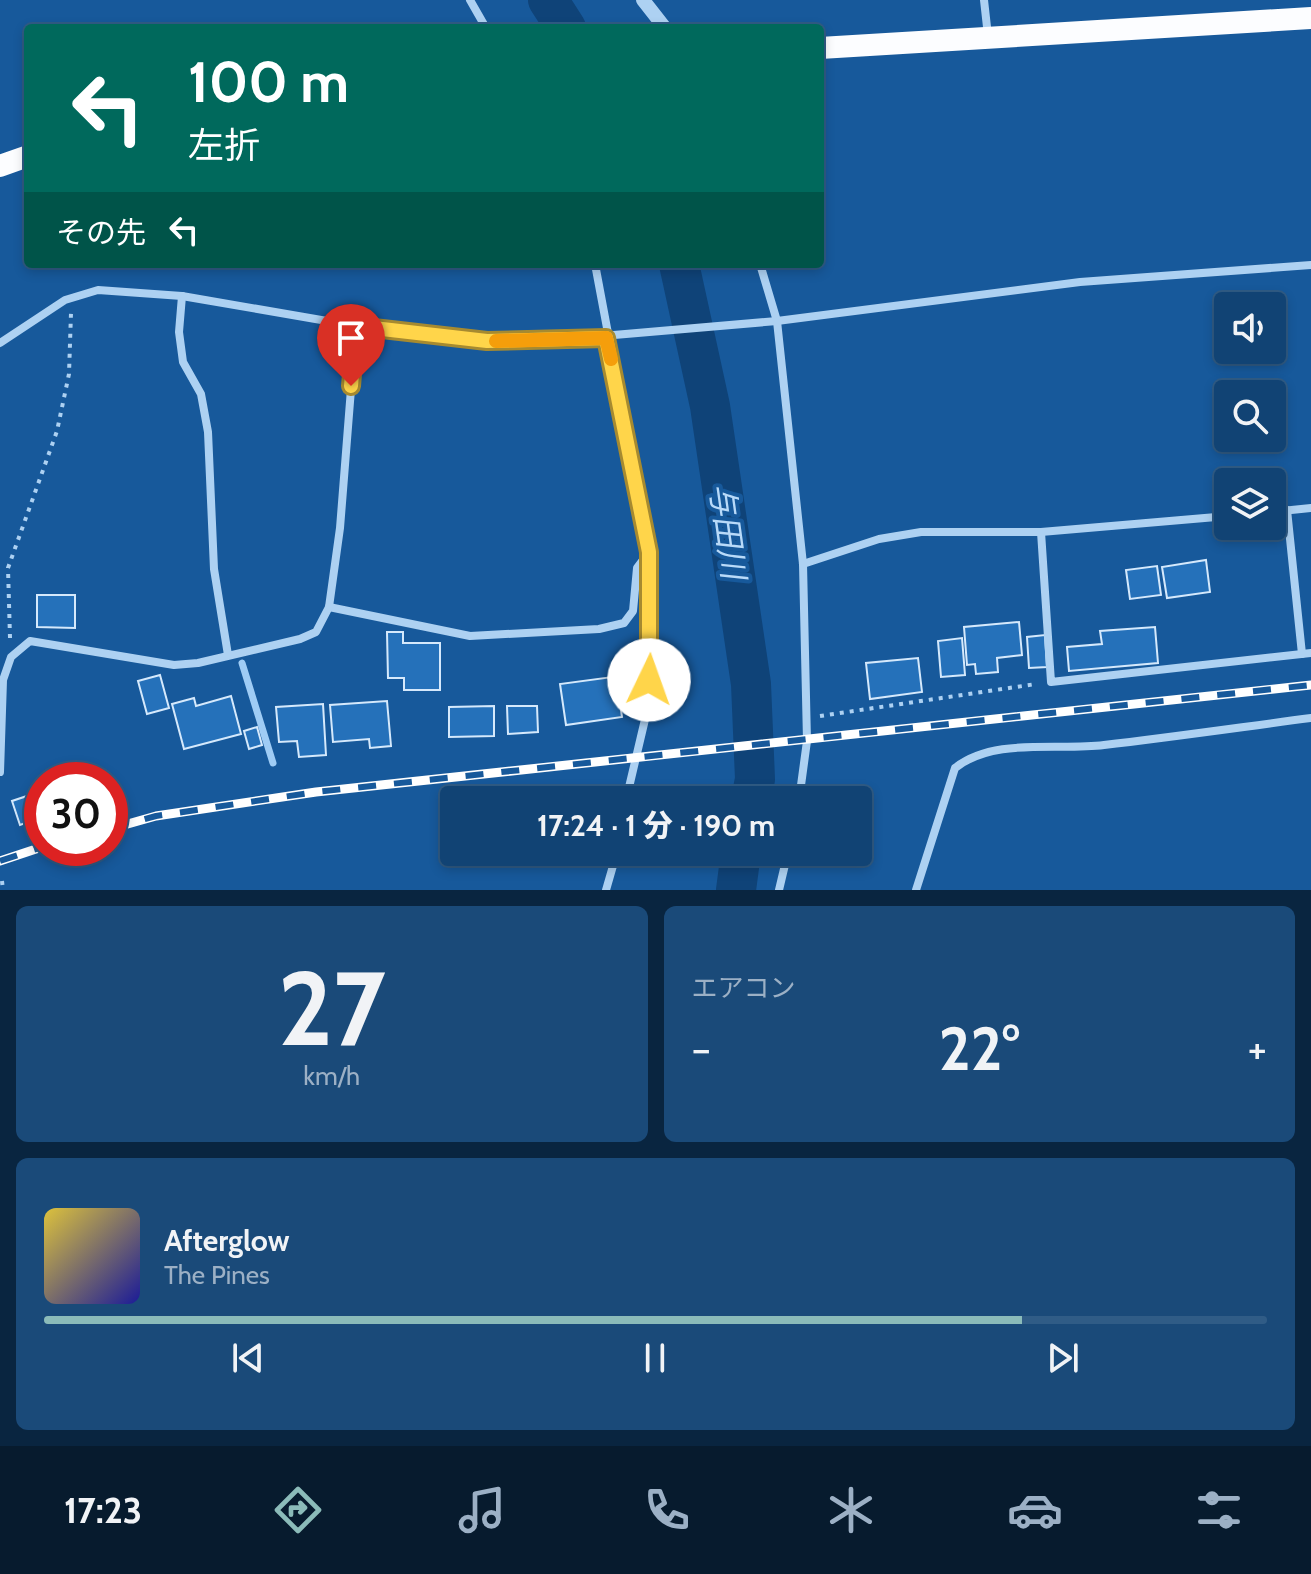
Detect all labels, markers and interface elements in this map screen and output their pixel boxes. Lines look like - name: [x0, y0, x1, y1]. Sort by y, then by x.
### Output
- text: 100 m: [188, 48, 349, 116]
- icon: left: [56, 56, 160, 160]
- text: 左折: [188, 123, 260, 167]
- icon: left: [162, 208, 206, 252]
- text: その先: [56, 214, 146, 251]
- map controls: [1214, 292, 1286, 540]
- button: sound: [1214, 292, 1286, 364]
- pin: [317, 304, 385, 386]
- icon: arrive: [329, 316, 373, 360]
- button: search: [1214, 380, 1286, 452]
- button: layers: [1214, 468, 1286, 540]
- water label: 与田川: [702, 481, 754, 584]
- position arrow: [607, 638, 691, 722]
- speed limit sign: 30: [24, 762, 128, 866]
- text: 17:24 · 1 分 · 190 m: [537, 807, 775, 844]
- text: 27: [278, 945, 386, 1071]
- text: エアコン: [692, 972, 796, 1004]
- text: 22°: [939, 1012, 1020, 1085]
- text: −: [692, 1022, 711, 1075]
- text: +: [1248, 1022, 1267, 1075]
- text: km/h: [303, 1060, 360, 1092]
- text: Afterglow: [164, 1222, 290, 1259]
- text: The Pines: [164, 1259, 270, 1291]
- icon: previous: [226, 1336, 270, 1380]
- icon: pause: [633, 1336, 677, 1380]
- icon: next: [1041, 1336, 1085, 1380]
- icon: directions: [270, 1482, 326, 1538]
- icon: music: [454, 1482, 510, 1538]
- icon: phone: [639, 1482, 695, 1538]
- icon: climate: [823, 1482, 879, 1538]
- icon: car: [1007, 1482, 1063, 1538]
- icon: filters: [1191, 1482, 1247, 1538]
- text: 17:23: [64, 1488, 142, 1532]

